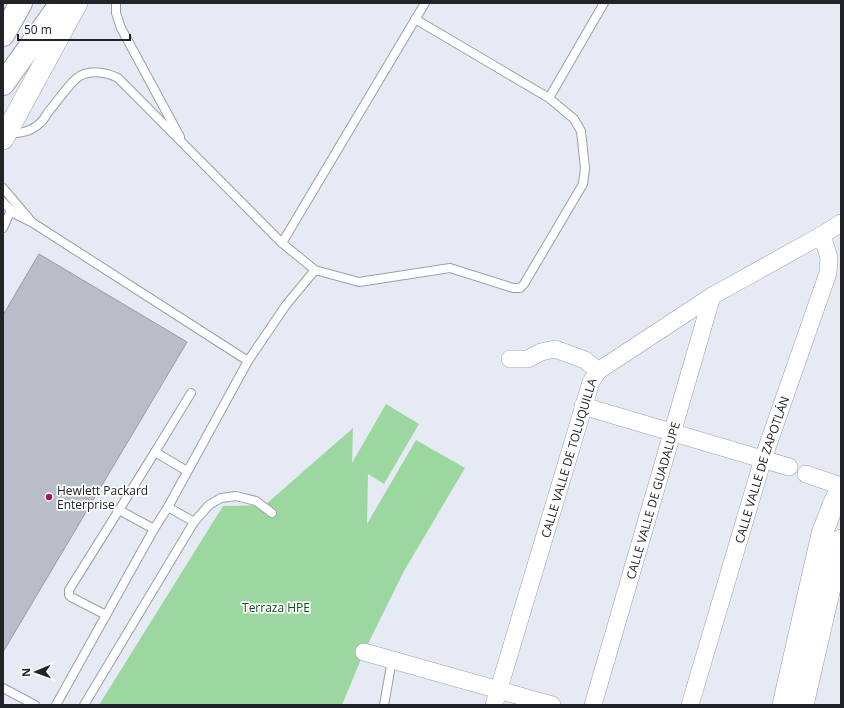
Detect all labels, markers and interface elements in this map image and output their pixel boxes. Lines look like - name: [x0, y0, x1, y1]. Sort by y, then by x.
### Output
- scale bar: [18, 16, 130, 42]
- text: 50 m: [24, 21, 52, 38]
- street label: CALLE VALLE DE TOLUQUILLA: [536, 376, 600, 540]
- street label: CALLE VALLE DE ZAPOTLÁN: [730, 394, 793, 545]
- street label: CALLE VALLE DE GUADALUPE: [622, 420, 683, 581]
- place label: Hewlett Packard Enterprise: [57, 482, 148, 513]
- marker: Hewlett Packard Enterprise: [44, 492, 54, 502]
- park label: Terraza HPE: [242, 599, 310, 616]
- north arrow: [16, 652, 56, 692]
- text: N: [18, 668, 33, 677]

